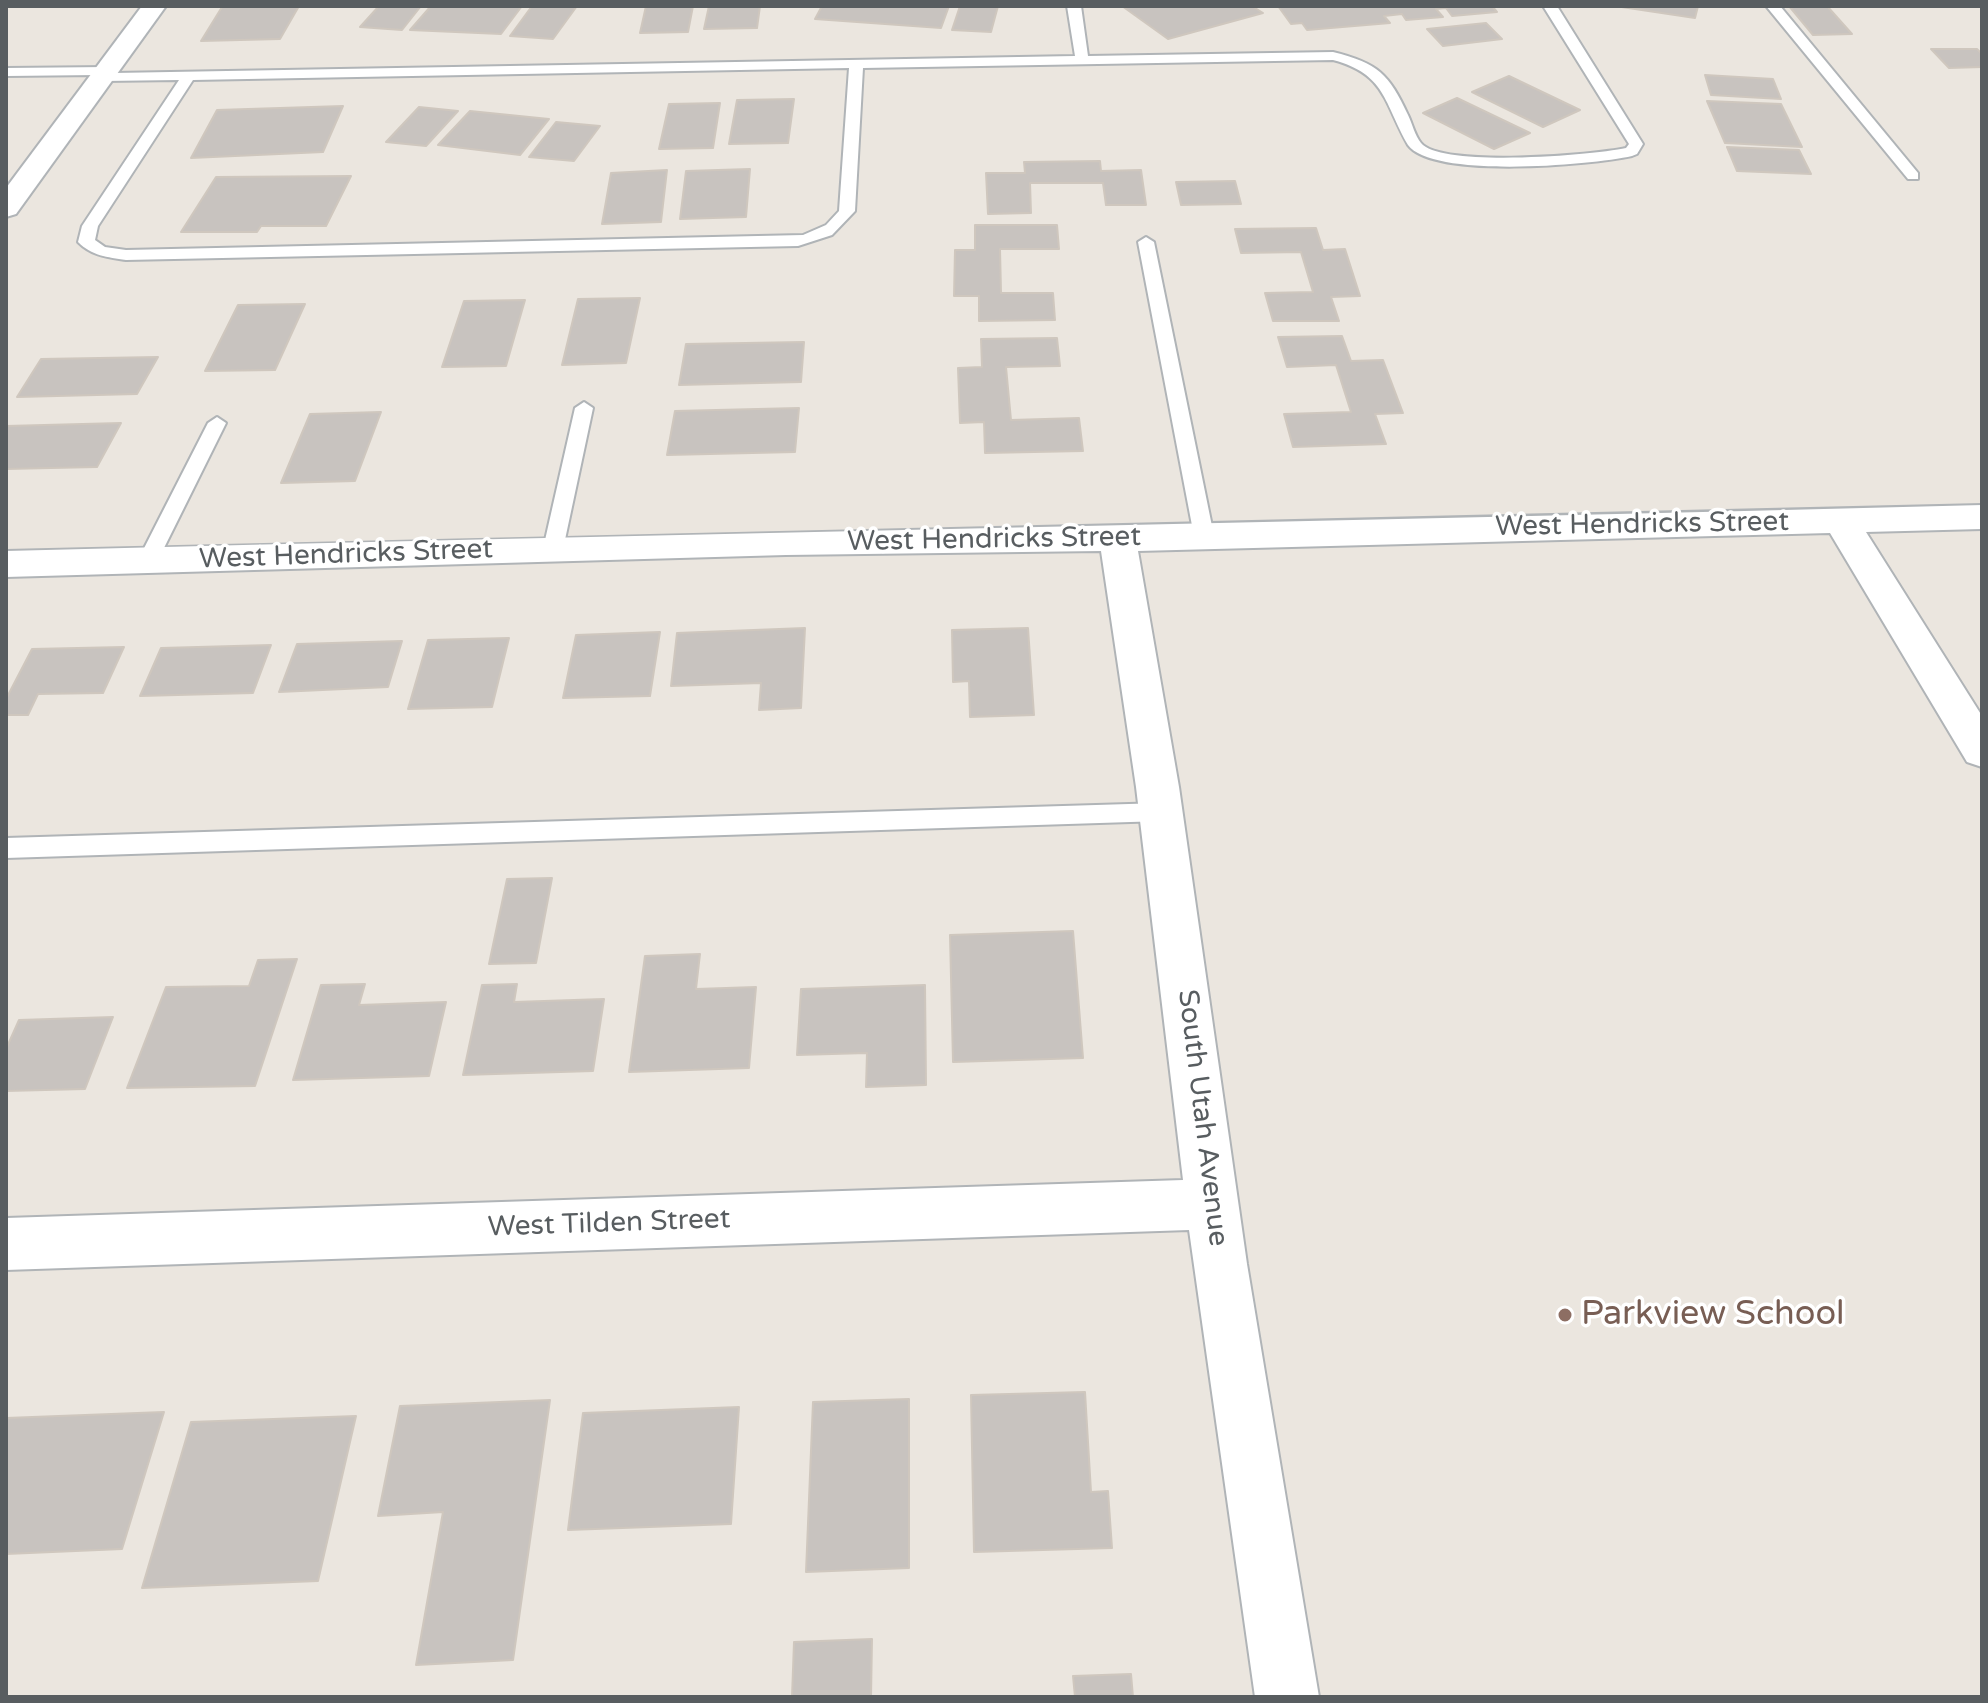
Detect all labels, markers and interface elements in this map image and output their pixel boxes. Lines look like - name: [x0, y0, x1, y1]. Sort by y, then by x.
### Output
- street label: West Hendricks Street: [1495, 506, 1789, 544]
- street label: West Hendricks Street: [847, 521, 1141, 559]
- street label: West Hendricks Street: [199, 533, 493, 577]
- street label: South Utah Avenue: [1170, 988, 1234, 1248]
- street label: West Tilden Street: [487, 1203, 731, 1245]
- place label: Parkview School: [1581, 1295, 1845, 1335]
- marker: Parkview School: [1556, 1306, 1574, 1324]

